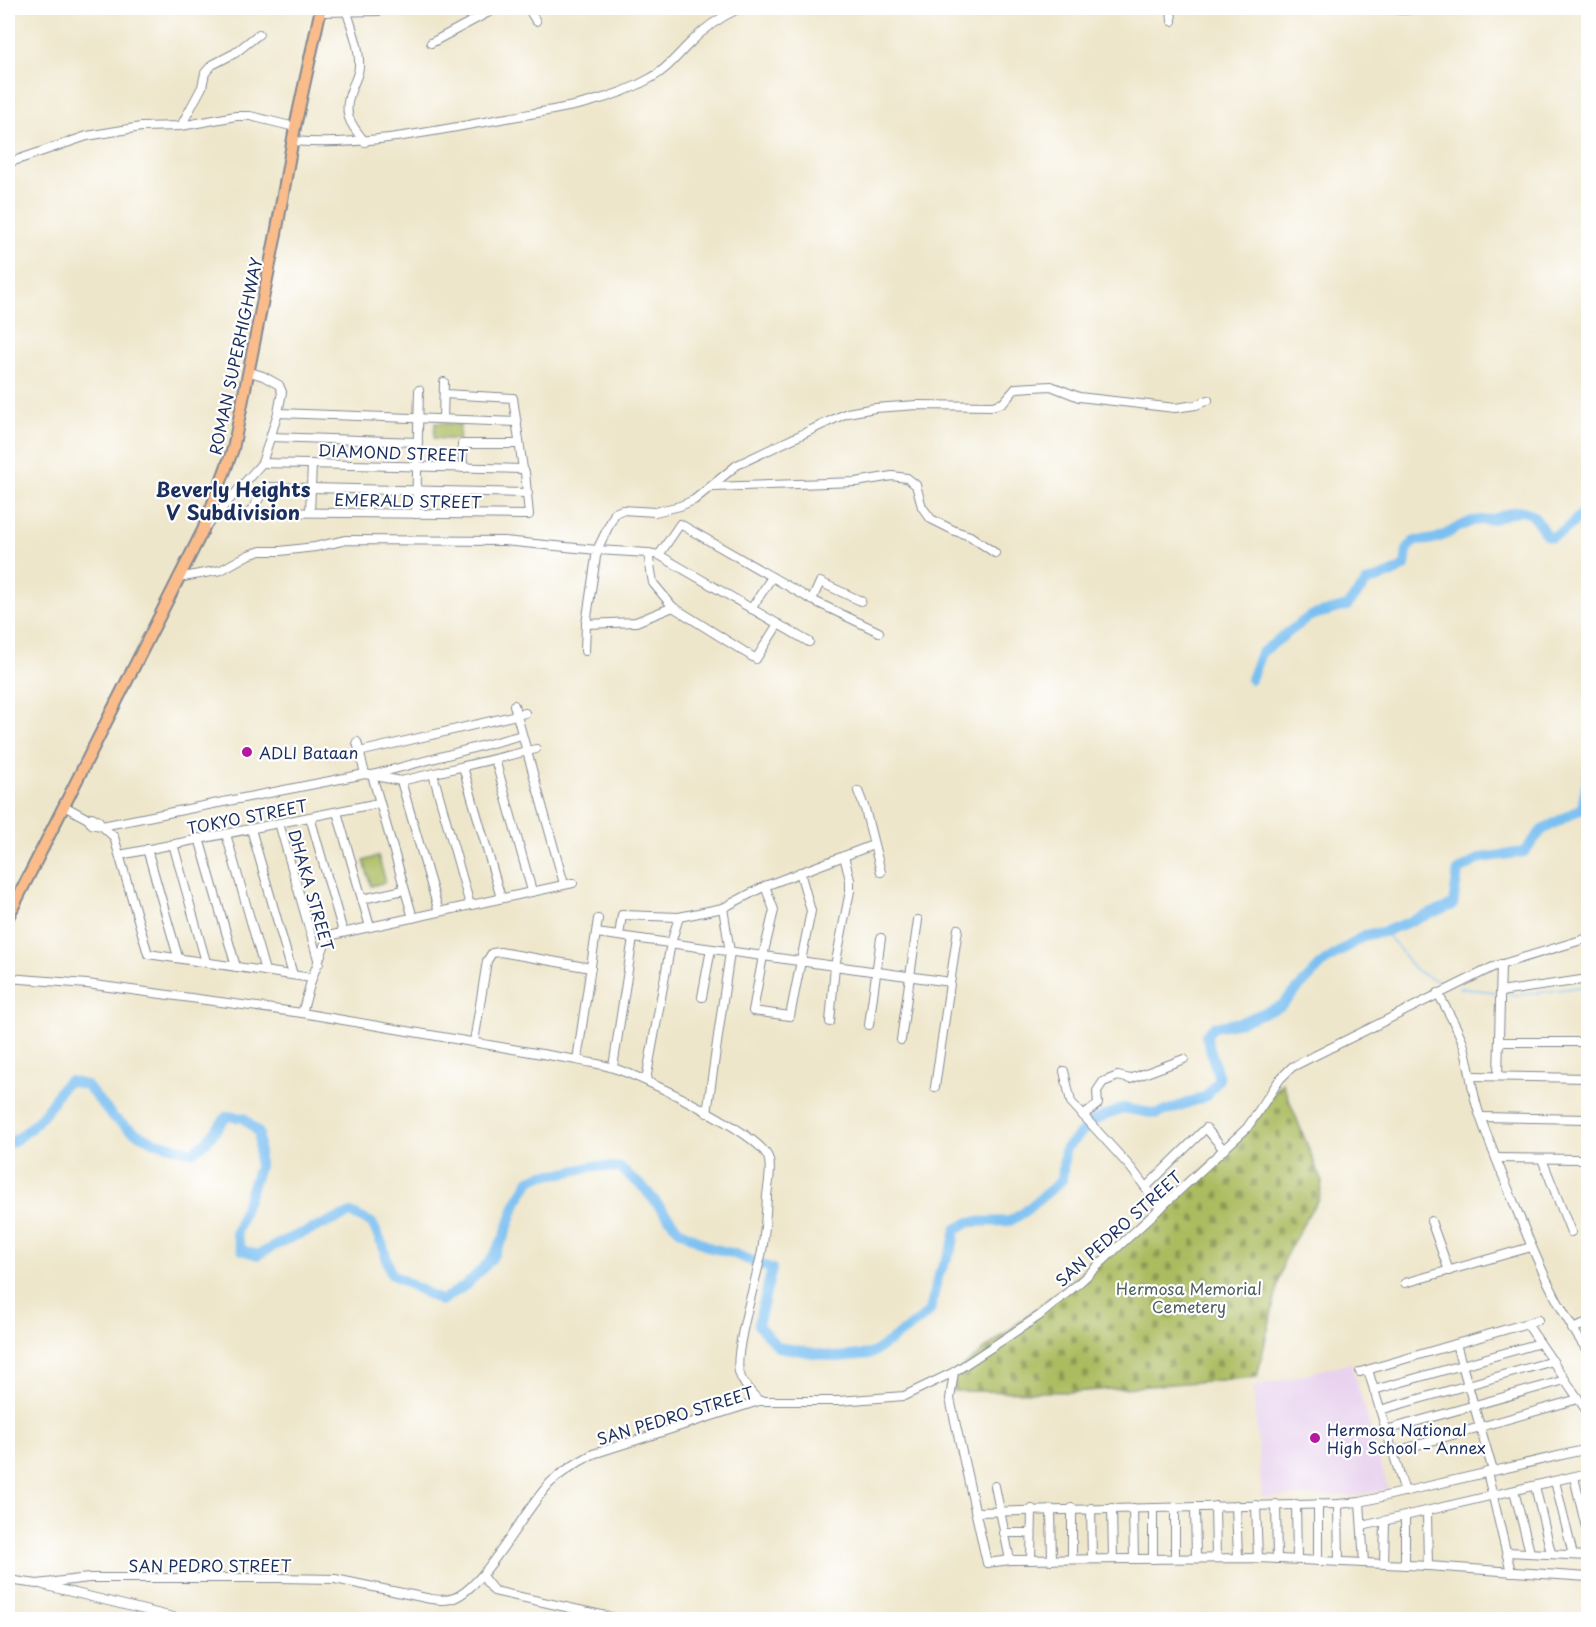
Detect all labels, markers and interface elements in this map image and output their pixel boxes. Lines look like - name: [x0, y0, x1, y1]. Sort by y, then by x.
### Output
- street label: ROMAN SUPERHIGHWAY: [202, 255, 268, 457]
- street label: DIAMOND STREET: [317, 437, 469, 467]
- district label: Beverly Heights V Subdivision: [155, 474, 311, 527]
- street label: EMERALD STREET: [334, 487, 482, 513]
- place label: ADLI Bataan: [259, 740, 358, 764]
- marker: ADLI Bataan: [240, 745, 254, 759]
- street label: TOKYO STREET: [185, 793, 309, 839]
- street label: DHAKA STREET: [283, 827, 341, 954]
- street label: SAN PEDRO STREET: [1049, 1165, 1187, 1291]
- park label: Hermosa Memorial Cemetery: [1116, 1276, 1262, 1318]
- street label: SAN PEDRO STREET: [594, 1380, 756, 1450]
- place label: Hermosa National High School – Annex: [1327, 1417, 1486, 1459]
- marker: Hermosa National High School – Annex: [1308, 1431, 1322, 1445]
- street label: SAN PEDRO STREET: [129, 1553, 291, 1577]

